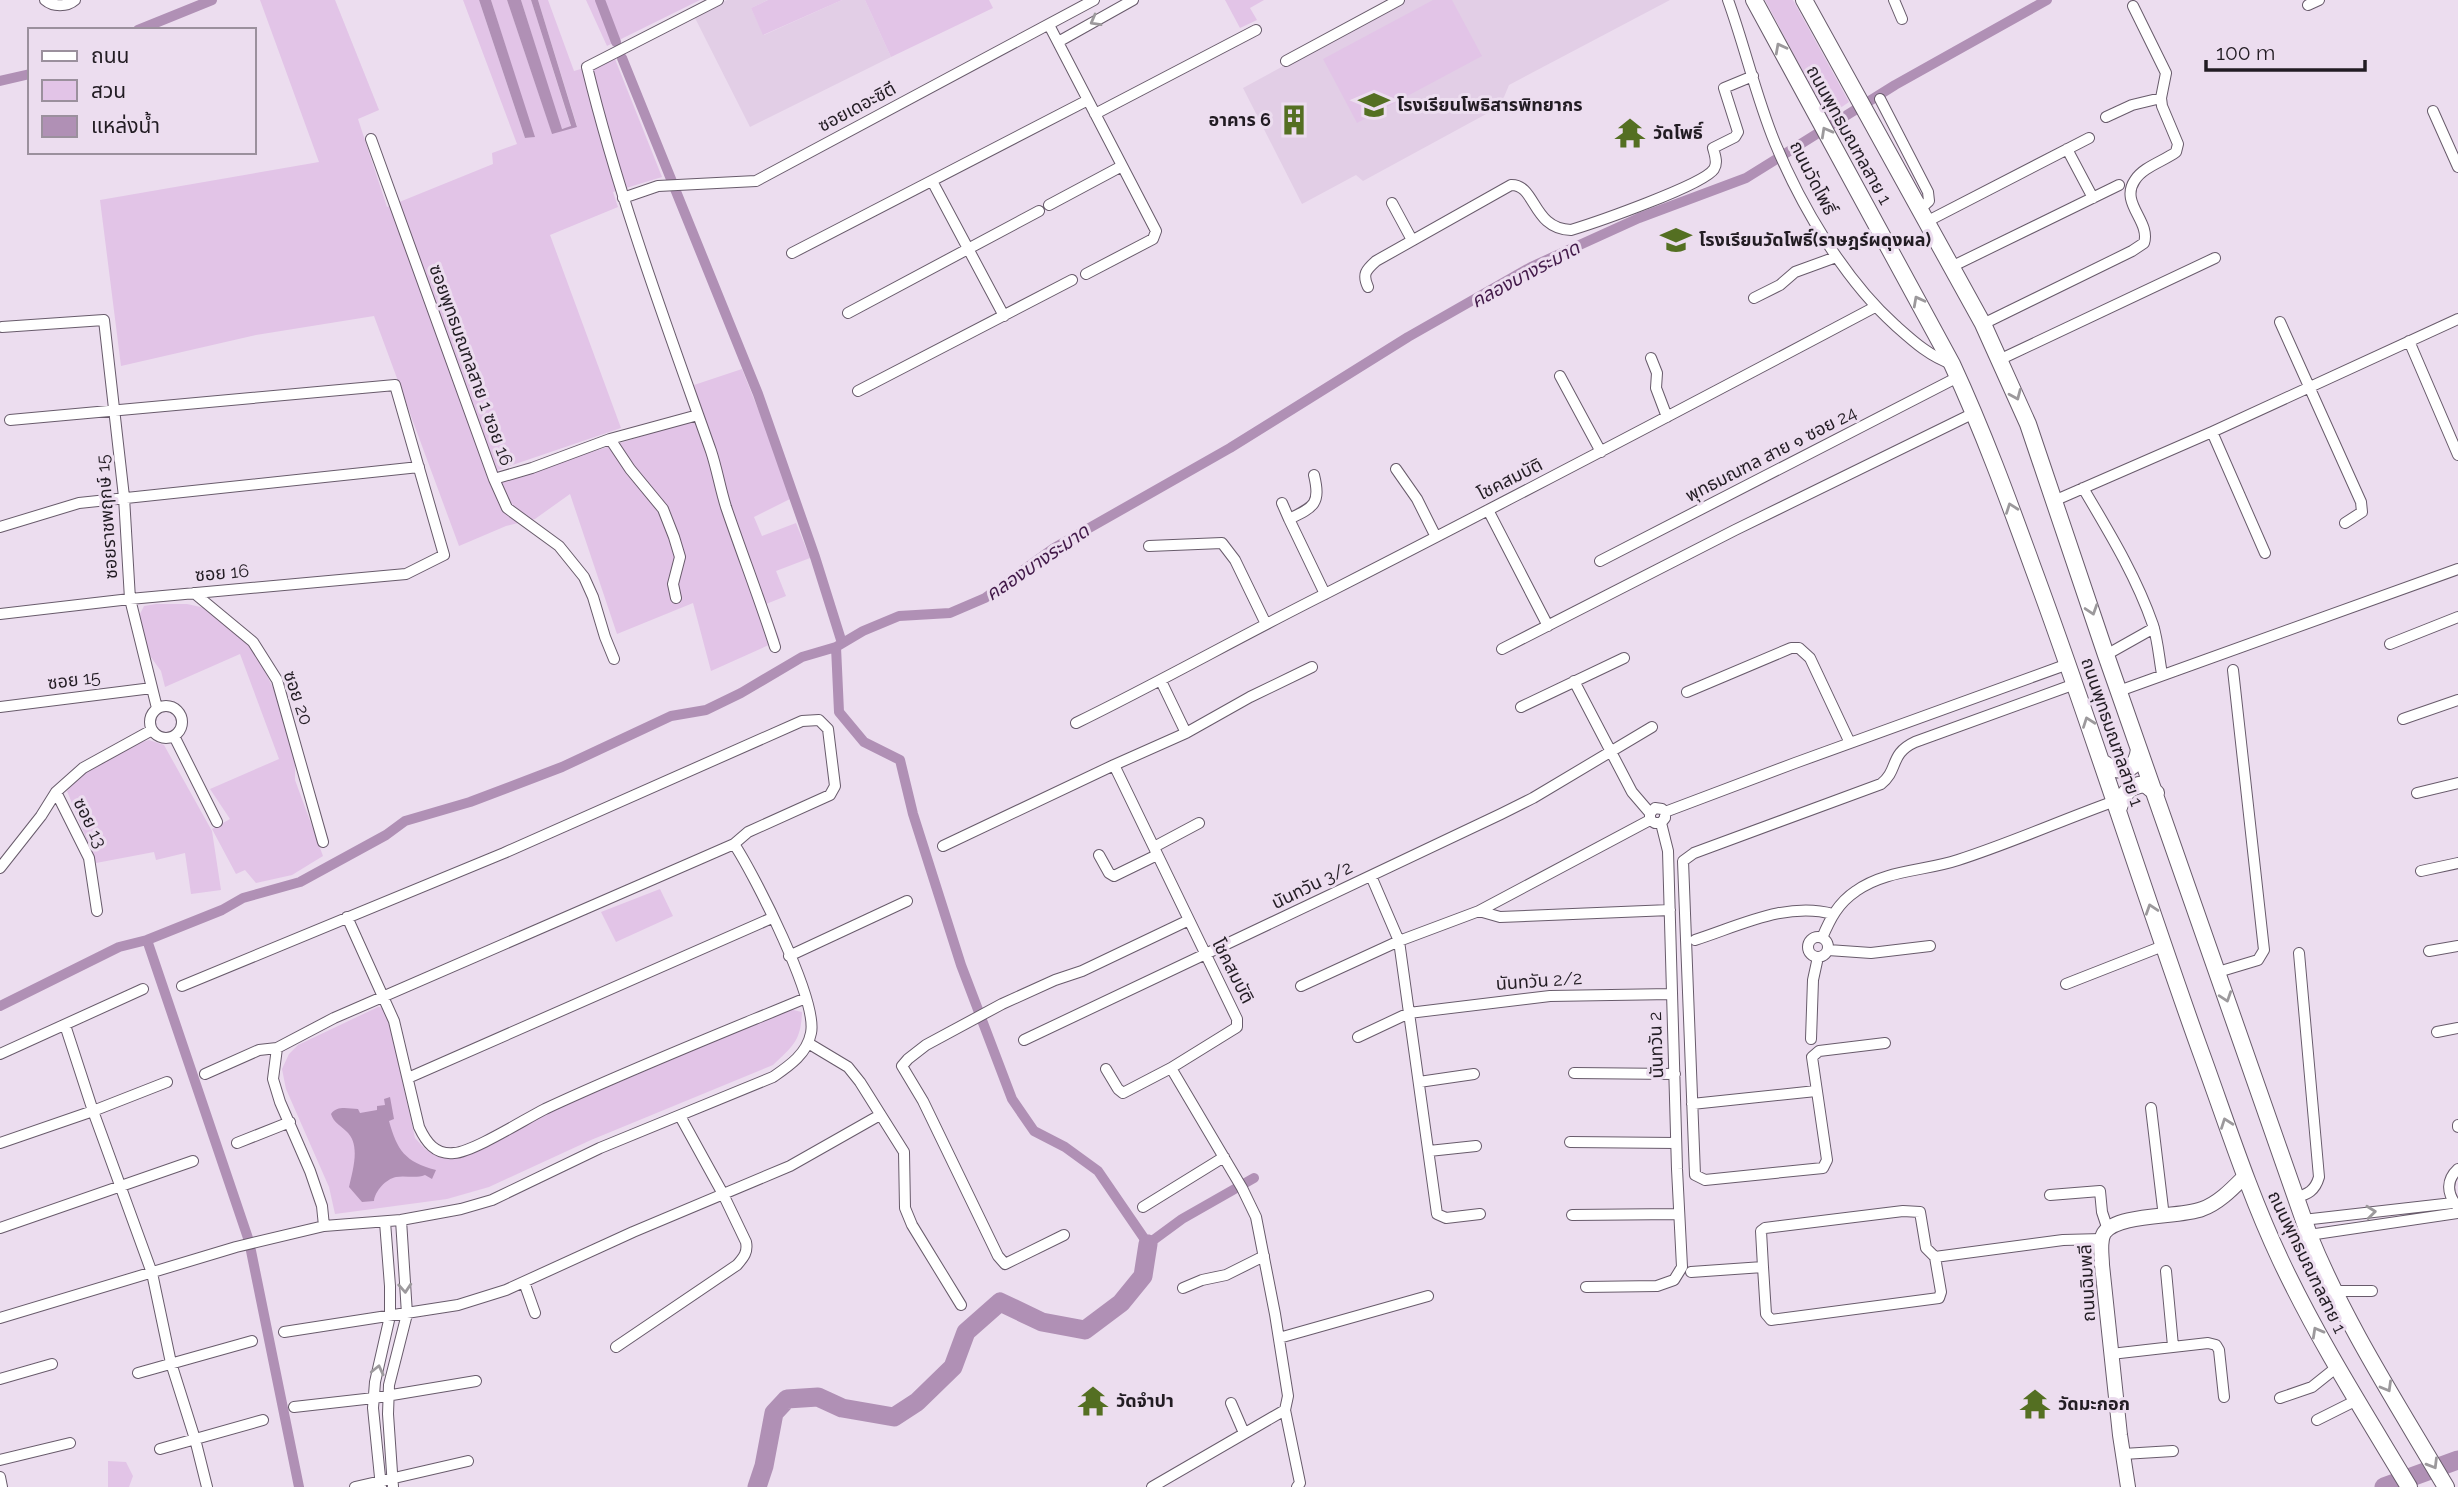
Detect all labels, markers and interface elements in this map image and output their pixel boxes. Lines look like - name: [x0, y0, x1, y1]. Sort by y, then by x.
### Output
- one-way arrow: [1090, 13, 1103, 26]
- legend: [28, 28, 256, 154]
- scale bar: [2206, 28, 2365, 72]
- text: 100 m: [2216, 40, 2275, 65]
- text: ถนน: [91, 43, 129, 68]
- one-way arrow: [1775, 43, 1788, 56]
- street label: ถนนพุทธมณฑลสาย 1: [1802, 62, 1897, 209]
- street label: ซอยเดอะซิตี: [814, 77, 899, 136]
- text: สวน: [91, 78, 126, 103]
- school or university icon: โรงเรียนโพธิสารพิทยากร: [1357, 88, 1391, 122]
- place label: โรงเรียนโพธิสารพิทยากร: [1397, 94, 1582, 115]
- building icon: อาคาร 6: [1277, 103, 1311, 137]
- place label: อาคาร 6: [1208, 109, 1271, 130]
- text: แหล่งน้ำ: [91, 111, 160, 138]
- temple icon: วัดโพธิ์: [1613, 116, 1647, 150]
- place label: วัดโพธิ์: [1653, 121, 1704, 143]
- one-way arrow: [1821, 126, 1834, 139]
- street label: ถนนวัดโพธิ์: [1786, 137, 1841, 219]
- school or university icon: โรงเรียนวัดโพธิ์(ราษฎร์ผดุงผล): [1659, 223, 1693, 257]
- place label: โรงเรียนวัดโพธิ์(ราษฎร์ผดุงผล): [1699, 228, 1931, 251]
- water label: คลองบางระมาด: [1467, 236, 1584, 312]
- street label: ซอยพุทธมณฑลสาย 1 ซอย 16: [424, 261, 518, 469]
- one-way arrow: [1913, 296, 1926, 309]
- one-way arrow: [2008, 388, 2022, 401]
- street label: พุทธมณฑล สาย ๑ ซอย 24: [1682, 401, 1860, 507]
- street label: โชคสมบัติ: [1474, 453, 1546, 504]
- street label: ซอยราชพฤกษ์ 15: [92, 454, 121, 580]
- one-way arrow: [2005, 503, 2019, 515]
- water label: คลองบางระมาด: [981, 519, 1094, 605]
- street label: ซอย 16: [194, 560, 250, 585]
- one-way arrow: [2083, 604, 2098, 616]
- street label: ถนนพุทธมณฑลสาย 1: [2076, 655, 2148, 809]
- street label: ซอย 15: [46, 666, 102, 693]
- street label: ซอย 20: [279, 668, 318, 728]
- one-way arrow: [2082, 717, 2096, 729]
- street label: ซอย 13: [69, 794, 111, 851]
- street label: นันทวัน 3/2: [1268, 856, 1355, 913]
- one-way arrow: [2144, 903, 2159, 915]
- street label: โชคสมบัติ: [1208, 935, 1259, 1007]
- street label: นันทวัน 2/2: [1495, 967, 1583, 994]
- one-way arrow: [2218, 990, 2232, 1003]
- street label: นันทวัน 2: [1644, 1011, 1667, 1079]
- one-way arrow: [2220, 1118, 2234, 1130]
- street label: ถนนพุทธมณฑลสาย 1: [2263, 1187, 2351, 1337]
- one-way arrow: [2366, 1205, 2377, 1220]
- street label: ถนนฉิมพลี: [2074, 1244, 2099, 1322]
- one-way arrow: [397, 1283, 412, 1294]
- one-way arrow: [2312, 1326, 2325, 1339]
- one-way arrow: [369, 1364, 384, 1376]
- one-way arrow: [2379, 1380, 2392, 1393]
- temple icon: วัดจำปา: [1076, 1384, 1110, 1418]
- temple icon: วัดมะกอก: [2018, 1387, 2052, 1421]
- place label: วัดจำปา: [1116, 1390, 1174, 1411]
- place label: วัดมะกอก: [2058, 1393, 2130, 1414]
- one-way arrow: [2424, 1456, 2437, 1469]

